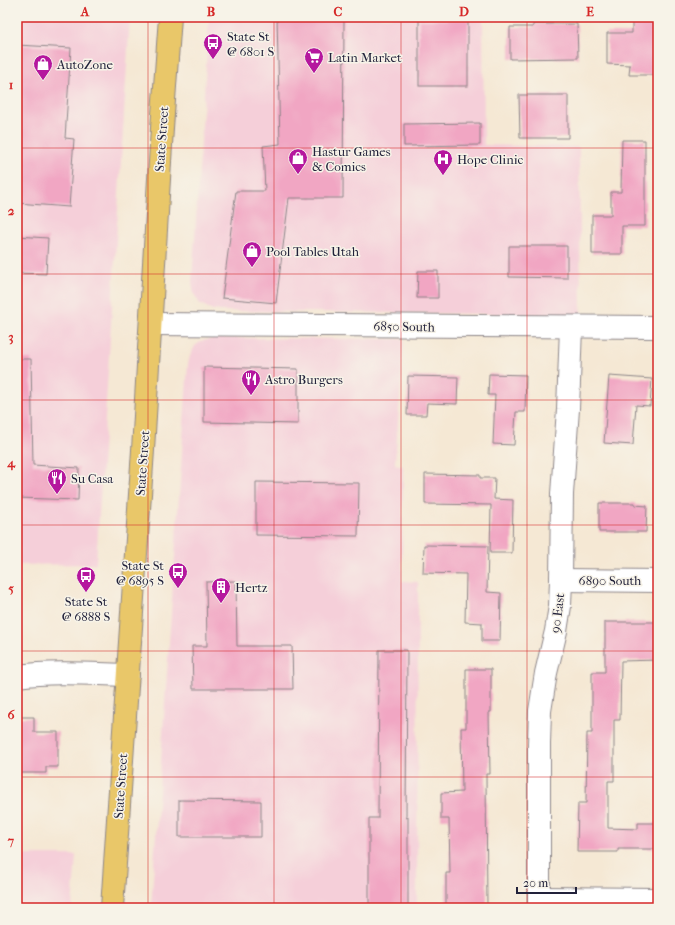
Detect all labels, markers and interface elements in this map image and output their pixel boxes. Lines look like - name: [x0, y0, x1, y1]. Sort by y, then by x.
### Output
- text: A: [80, 4, 90, 19]
- text: B: [207, 4, 216, 19]
- text: C: [334, 4, 343, 19]
- text: D: [459, 4, 469, 19]
- text: E: [586, 4, 594, 19]
- place label: State St @ 6801 S: [227, 29, 275, 59]
- bus stop icon: State St @ 6801 S: [202, 32, 224, 60]
- supermarket icon: Latin Market: [303, 46, 325, 74]
- place label: Latin Market: [328, 50, 402, 65]
- shop icon: AutoZone: [32, 53, 54, 81]
- place label: AutoZone: [56, 57, 113, 72]
- text: 1: [9, 77, 14, 92]
- street label: State Street: [152, 105, 171, 172]
- place label: Hastur Games & Comics: [312, 144, 391, 174]
- shop icon: Hastur Games & Comics: [287, 147, 309, 175]
- hospital icon: Hope Clinic: [432, 148, 454, 176]
- place label: Hope Clinic: [457, 152, 523, 167]
- text: 2: [8, 203, 15, 218]
- shop icon: Pool Tables Utah: [241, 240, 263, 268]
- place label: Pool Tables Utah: [266, 244, 360, 259]
- street label: 6850 South: [373, 318, 436, 335]
- text: 3: [8, 329, 14, 345]
- restaurant icon: Astro Burgers: [240, 368, 262, 396]
- place label: Astro Burgers: [264, 372, 343, 387]
- street label: State Street: [133, 429, 152, 496]
- text: 4: [6, 455, 16, 471]
- restaurant icon: Su Casa: [46, 467, 68, 495]
- place label: Su Casa: [71, 471, 114, 486]
- place label: State St @ 6895 S: [116, 558, 164, 588]
- bus stop icon: State St @ 6895 S: [167, 561, 189, 589]
- bus stop icon: State St @ 6888 S: [75, 565, 97, 593]
- street label: 6890 South: [579, 573, 642, 588]
- building icon: Hertz: [210, 576, 232, 604]
- place label: Hertz: [235, 580, 268, 595]
- text: 5: [8, 581, 14, 596]
- street label: 90 East: [548, 592, 567, 634]
- place label: State St @ 6888 S: [62, 594, 111, 624]
- text: 6: [7, 707, 15, 722]
- street label: State Street: [111, 752, 130, 819]
- text: 7: [7, 833, 15, 848]
- scale bar: [517, 869, 576, 895]
- text: 20 m: [523, 876, 548, 890]

